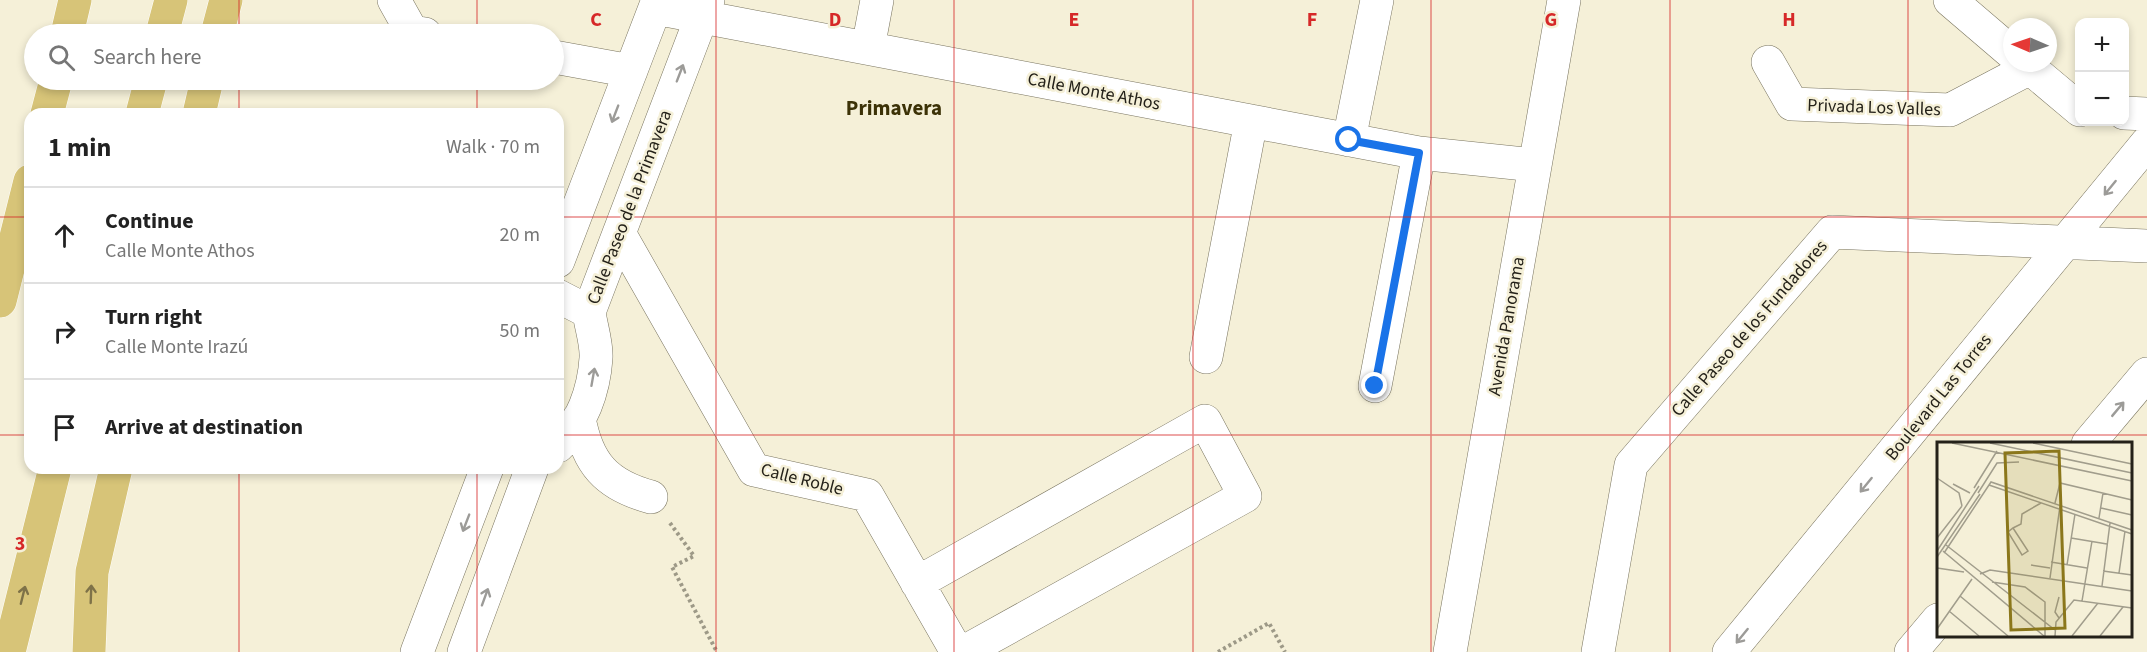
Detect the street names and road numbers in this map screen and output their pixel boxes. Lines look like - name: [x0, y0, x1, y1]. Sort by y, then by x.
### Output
- street label: Calle Monte Athos: [1025, 66, 1162, 117]
- street label: Privada Los Valles: [1807, 93, 1941, 122]
- street label: Calle Paseo de la Primavera: [581, 106, 678, 308]
- street label: Calle Paseo de los Fundadores: [1666, 234, 1833, 422]
- street label: Avenida Panorama: [1482, 255, 1531, 398]
- street label: Boulevard Las Torres: [1879, 329, 1997, 466]
- street label: Calle Roble: [758, 457, 846, 502]

